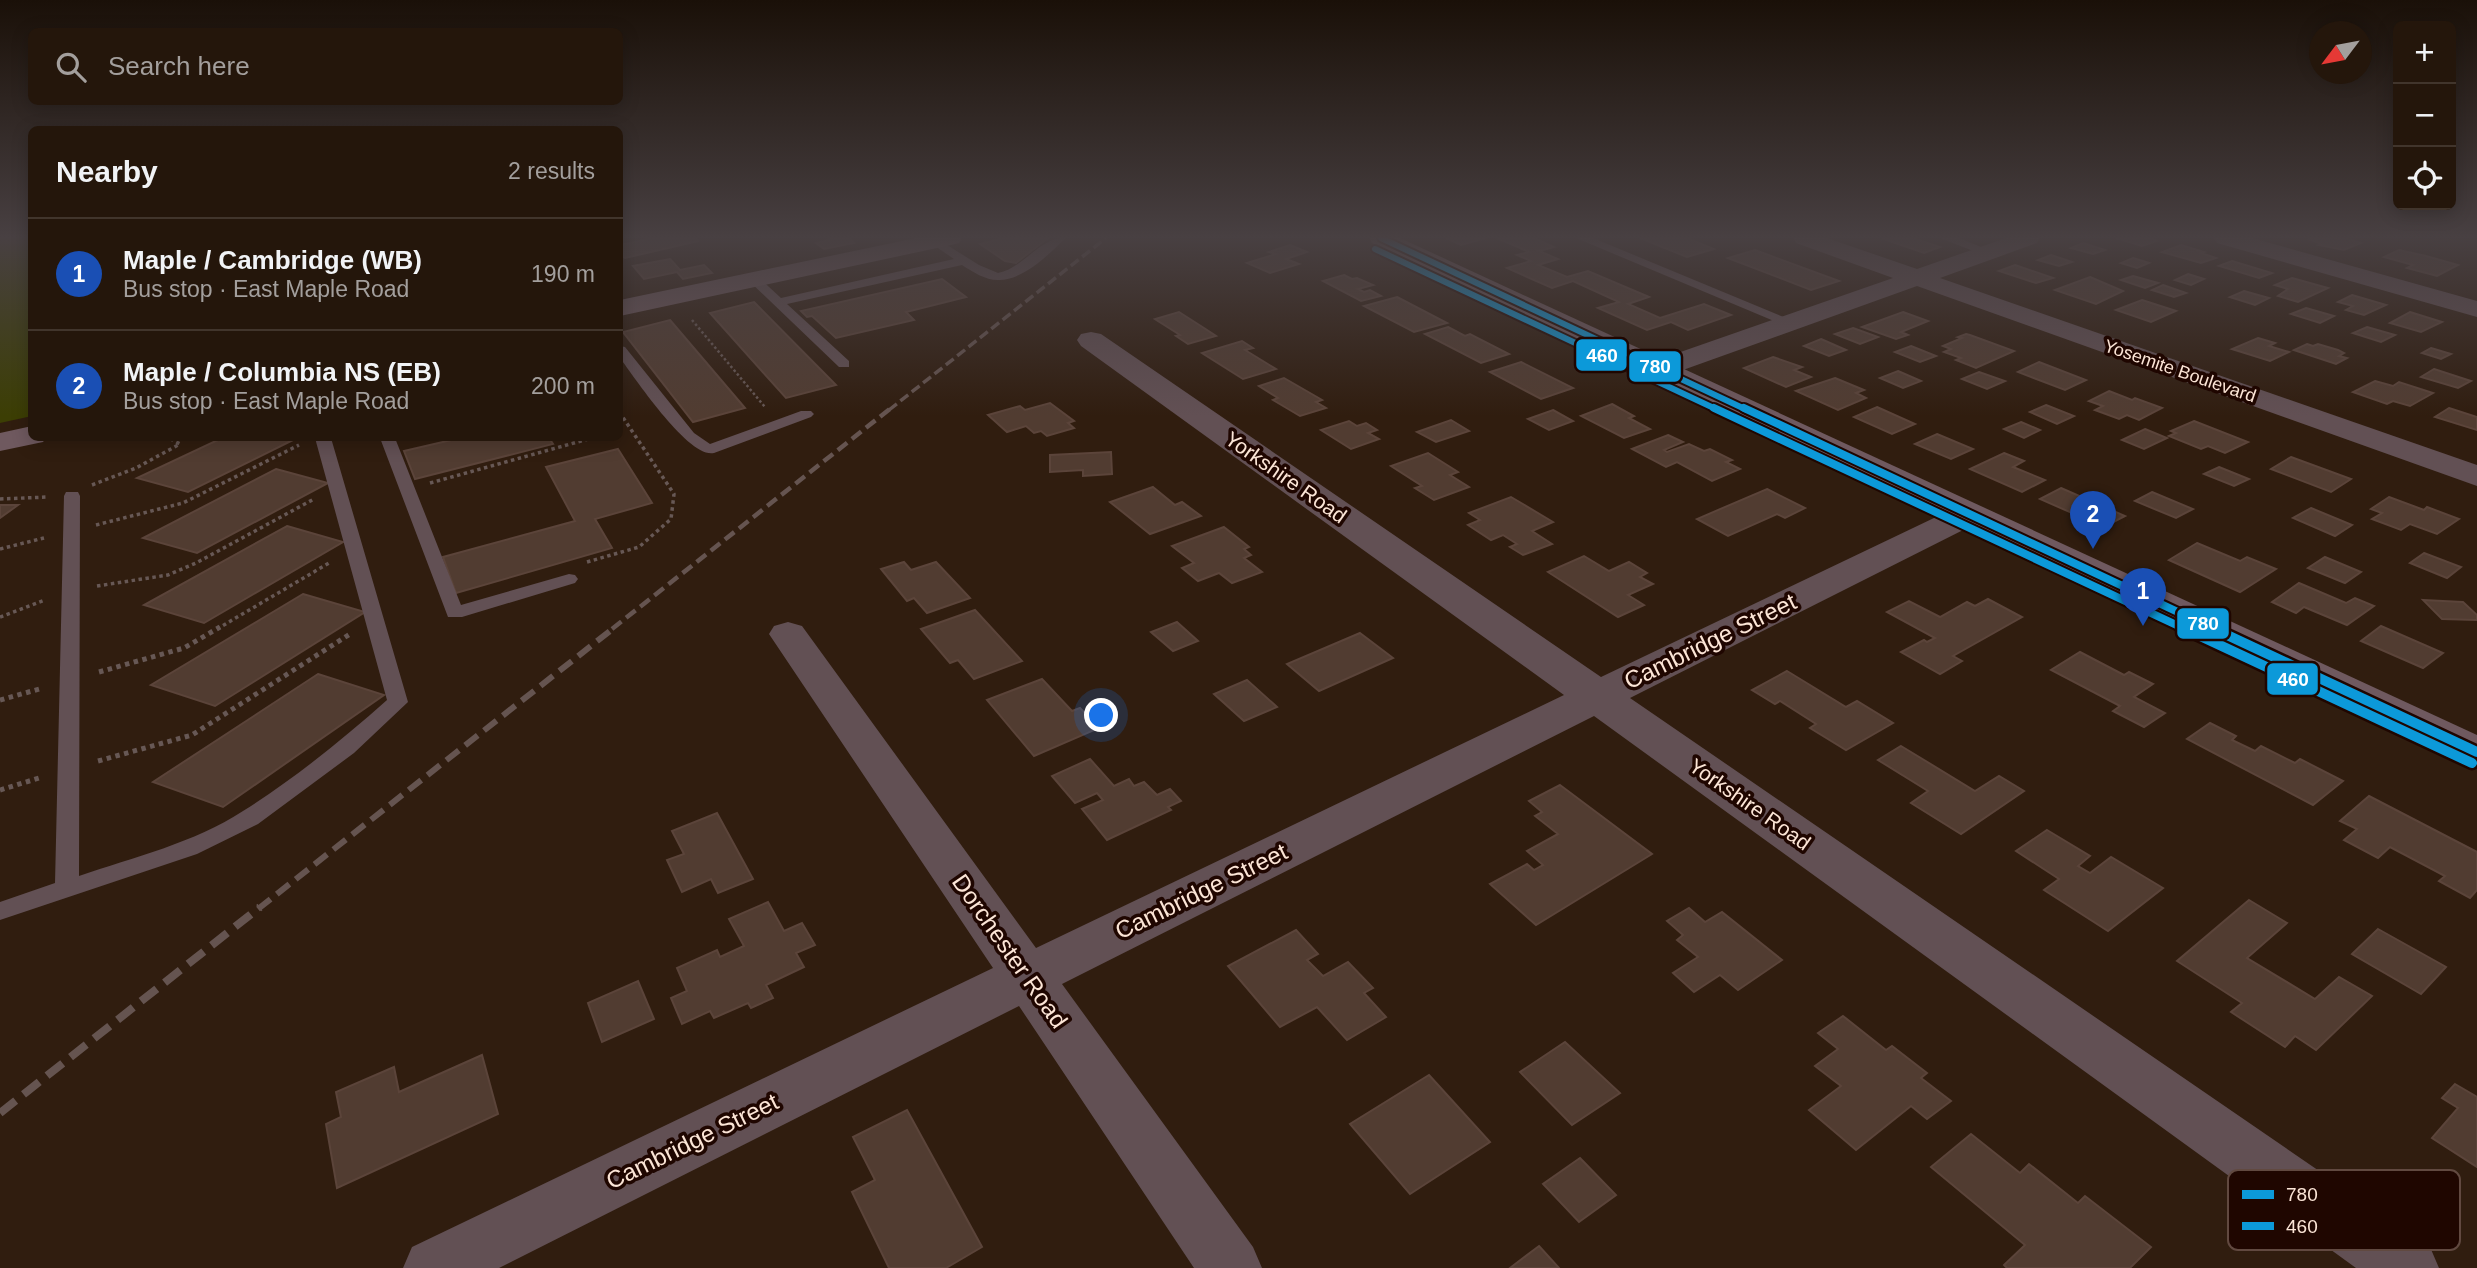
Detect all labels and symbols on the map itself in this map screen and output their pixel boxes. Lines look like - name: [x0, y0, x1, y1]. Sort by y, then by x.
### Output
- north arrow: [2309, 21, 2372, 84]
- street label: Yosemite Boulevard: [2101, 336, 2259, 406]
- line badge: 460: [1575, 338, 1628, 372]
- text: 460: [1586, 345, 1618, 366]
- line badge: 780: [1628, 350, 1682, 383]
- text: 780: [1639, 356, 1671, 377]
- street label: Yorkshire Road: [1221, 427, 1351, 527]
- pin: 2: [2070, 491, 2116, 549]
- pin: 1: [2120, 568, 2166, 626]
- street label: Cambridge Street: [1620, 587, 1801, 694]
- line badge: 780: [2176, 607, 2230, 640]
- text: 780: [2187, 613, 2219, 634]
- line badge: 460: [2266, 662, 2319, 696]
- text: 460: [2277, 669, 2309, 690]
- your location: [1084, 698, 1118, 732]
- street label: Yorkshire Road: [1685, 754, 1815, 854]
- street label: Cambridge Street: [1111, 837, 1292, 944]
- street label: Dorchester Road: [947, 869, 1073, 1033]
- street label: Cambridge Street: [602, 1087, 783, 1194]
- legend: [2228, 1170, 2460, 1250]
- text: 780: [2286, 1184, 2318, 1205]
- text: 460: [2286, 1216, 2318, 1237]

